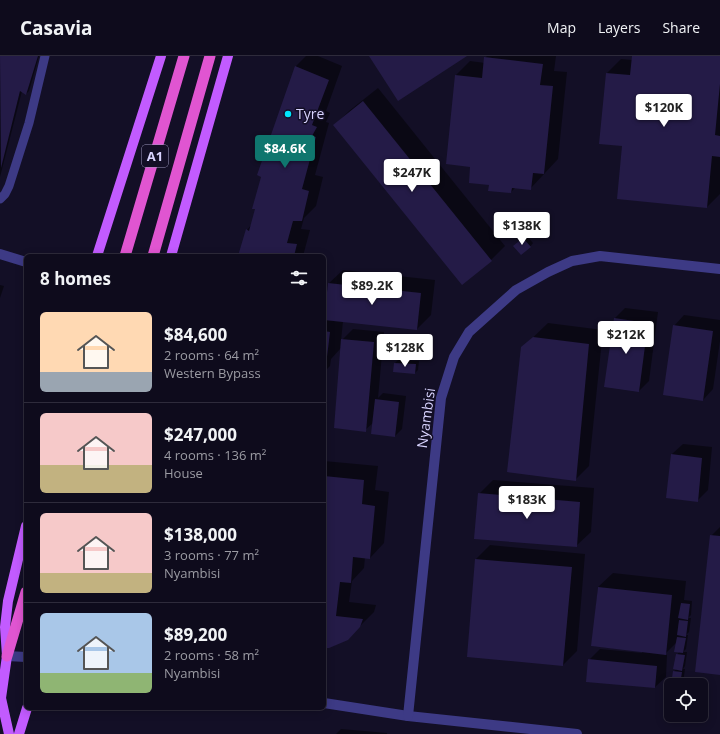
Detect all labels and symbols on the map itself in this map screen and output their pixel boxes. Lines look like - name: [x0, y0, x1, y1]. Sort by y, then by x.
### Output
- pin: $120K: [636, 94, 692, 128]
- place label: Tyre: [296, 104, 324, 123]
- marker: Tyre: [283, 109, 293, 119]
- pin: $84.6K: [252, 135, 318, 169]
- road number: A1: [142, 145, 168, 167]
- pin: $247K: [384, 159, 440, 193]
- pin: $138K: [494, 212, 550, 246]
- pin: $89.2K: [339, 272, 405, 306]
- pin: $212K: [598, 321, 654, 355]
- pin: $128K: [377, 334, 433, 368]
- street label: Nyambisi: [412, 387, 439, 449]
- pin: $183K: [499, 486, 555, 520]

